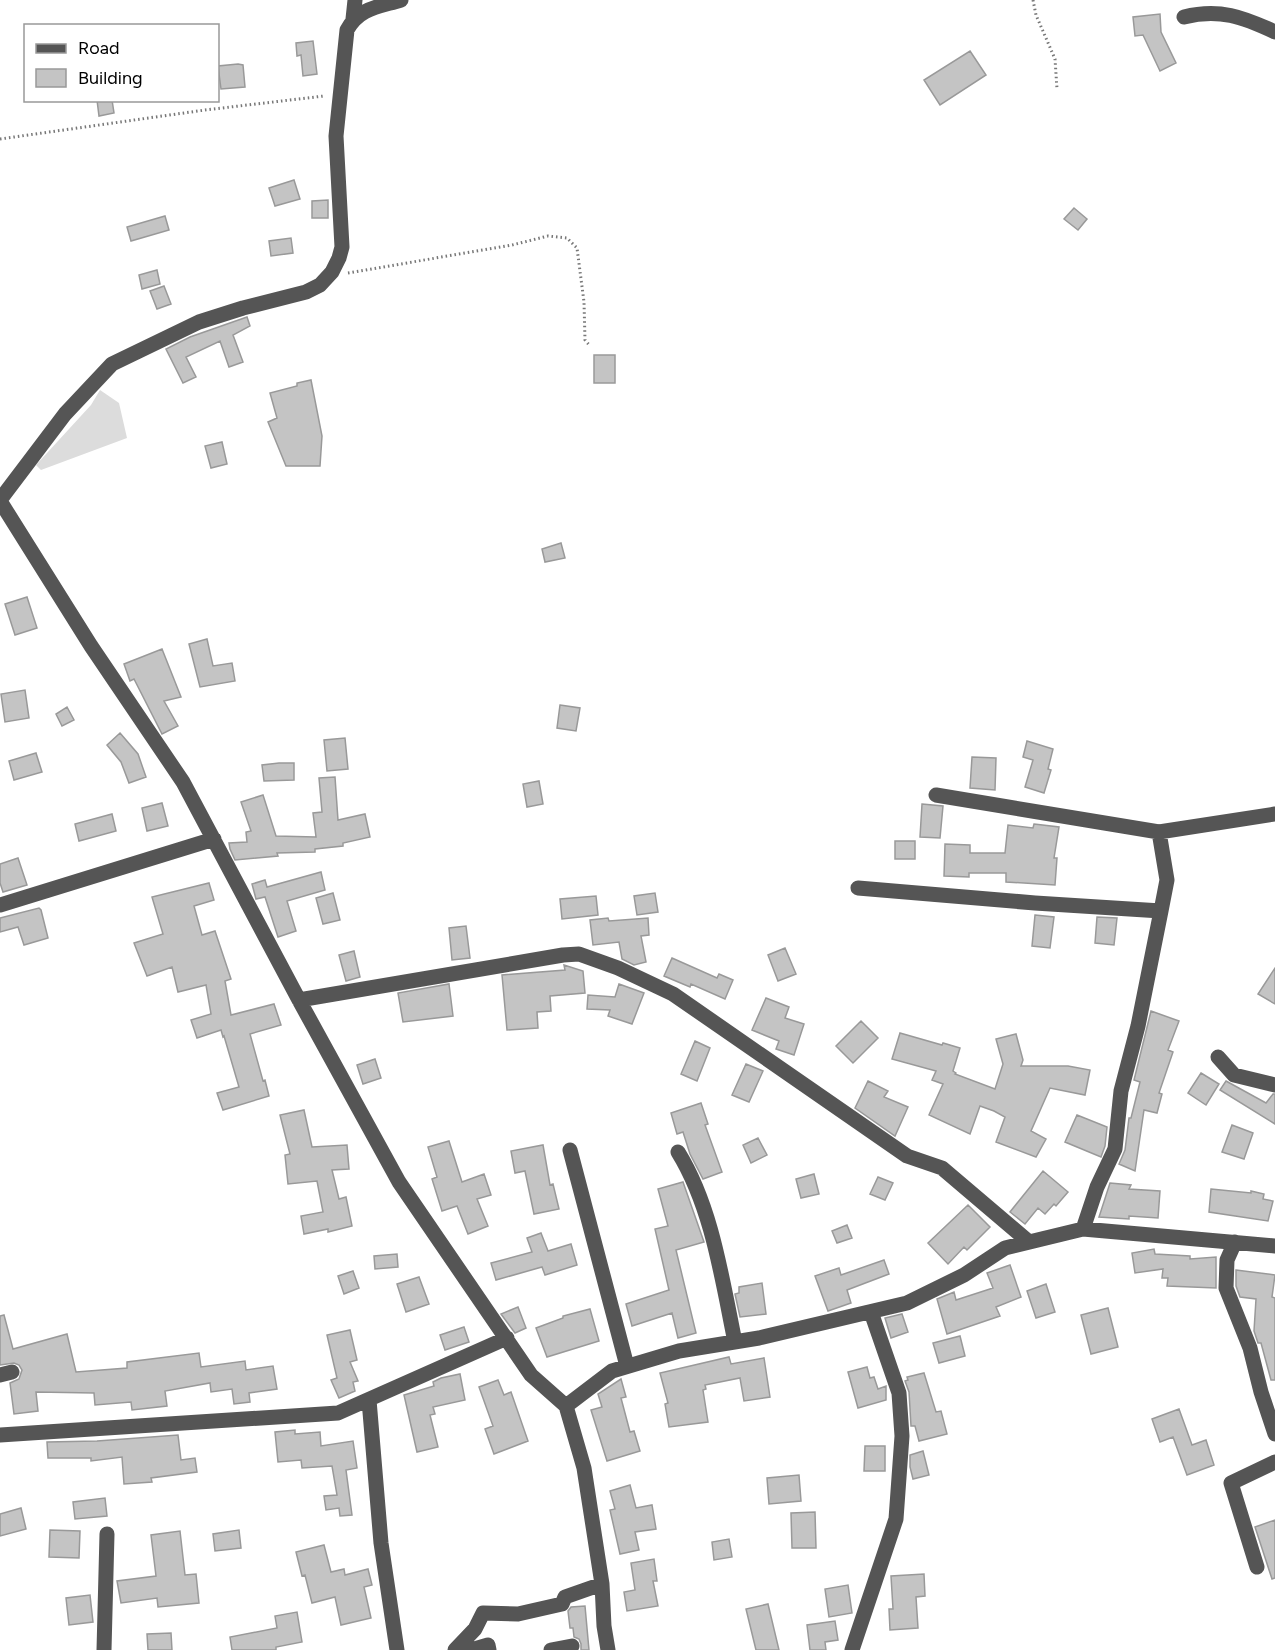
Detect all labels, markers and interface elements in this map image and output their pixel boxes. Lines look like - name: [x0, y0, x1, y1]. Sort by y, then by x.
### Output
- legend: [24, 24, 219, 102]
- text: Road: [78, 37, 119, 59]
- text: Building: [78, 67, 143, 89]

